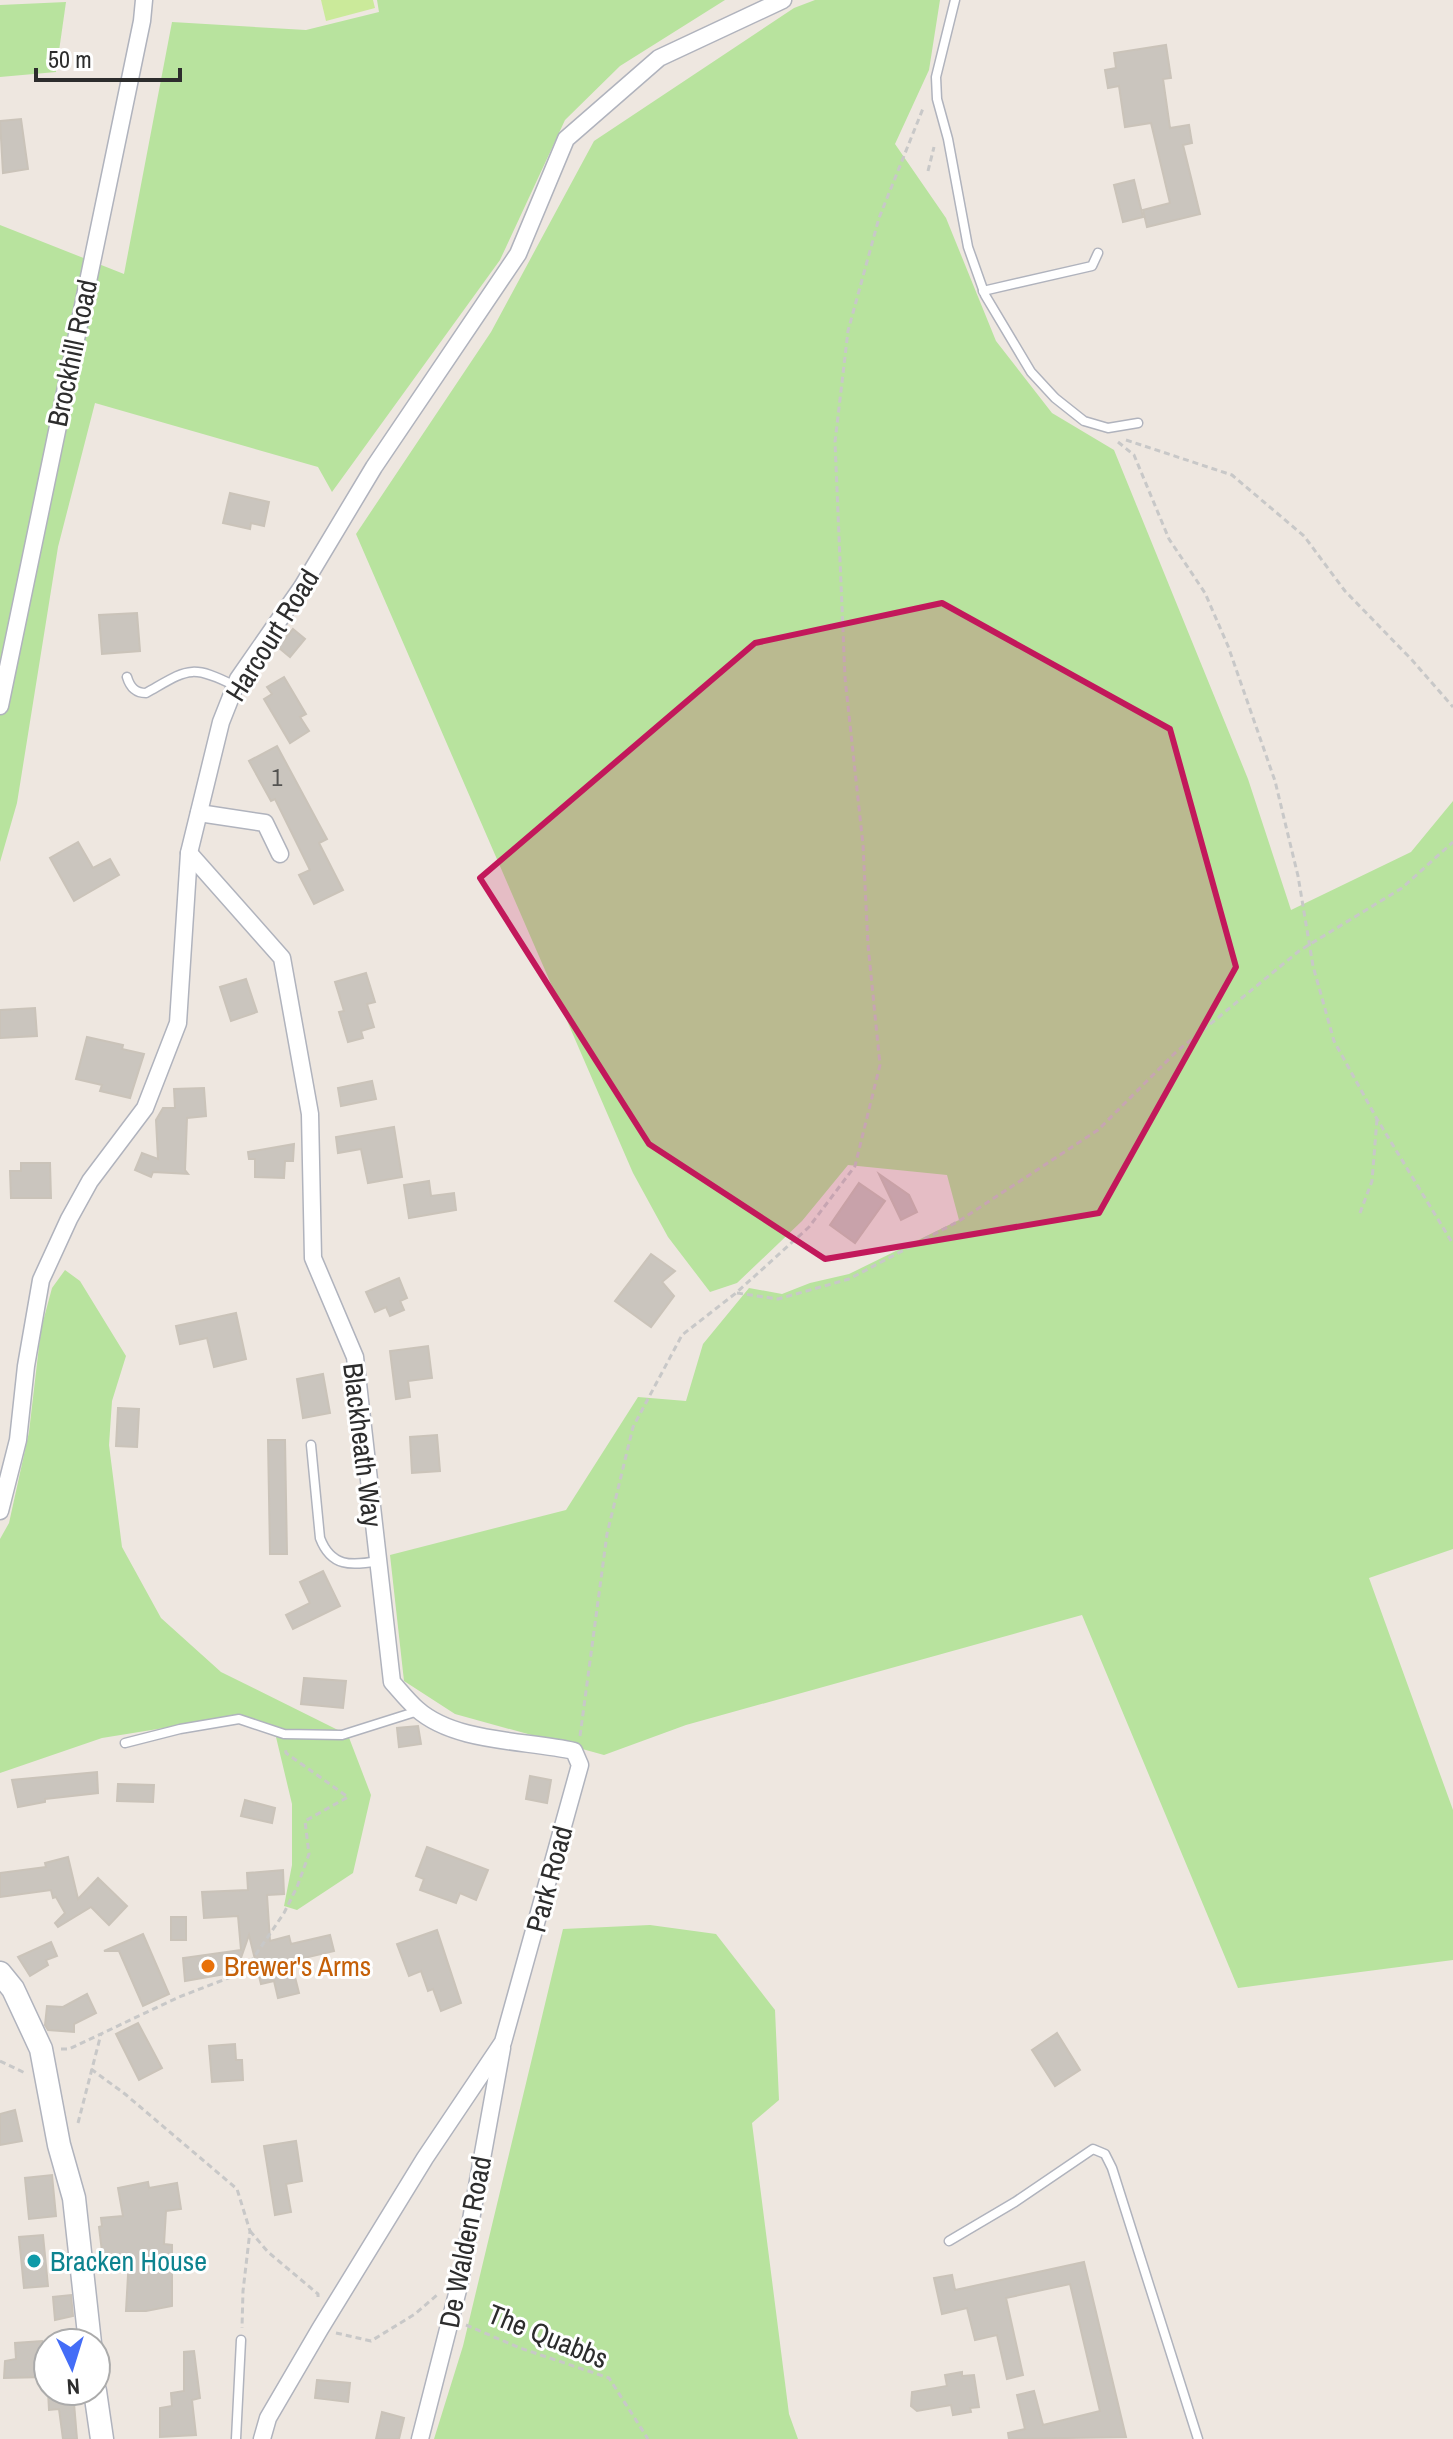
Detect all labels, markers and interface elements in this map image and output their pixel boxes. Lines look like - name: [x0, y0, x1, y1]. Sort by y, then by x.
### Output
- scale bar: [36, 32, 180, 82]
- text: 50 m: [48, 43, 92, 75]
- street label: Brockhill Road: [38, 276, 106, 430]
- street label: Harcourt Road: [216, 562, 328, 708]
- house number: 1: [272, 761, 283, 793]
- street label: Blackheath Way: [334, 1361, 392, 1530]
- street label: Park Road: [517, 1822, 581, 1936]
- place label: Brewer's Arms: [224, 1947, 371, 1985]
- marker: Brewer's Arms: [199, 1957, 217, 1975]
- street label: De Walden Road: [430, 2153, 500, 2331]
- place label: Bracken House: [50, 2242, 207, 2280]
- marker: Bracken House: [25, 2252, 43, 2270]
- street label: The Quabbs: [482, 2295, 614, 2377]
- north arrow: [32, 2327, 112, 2407]
- text: N: [66, 2372, 81, 2402]

